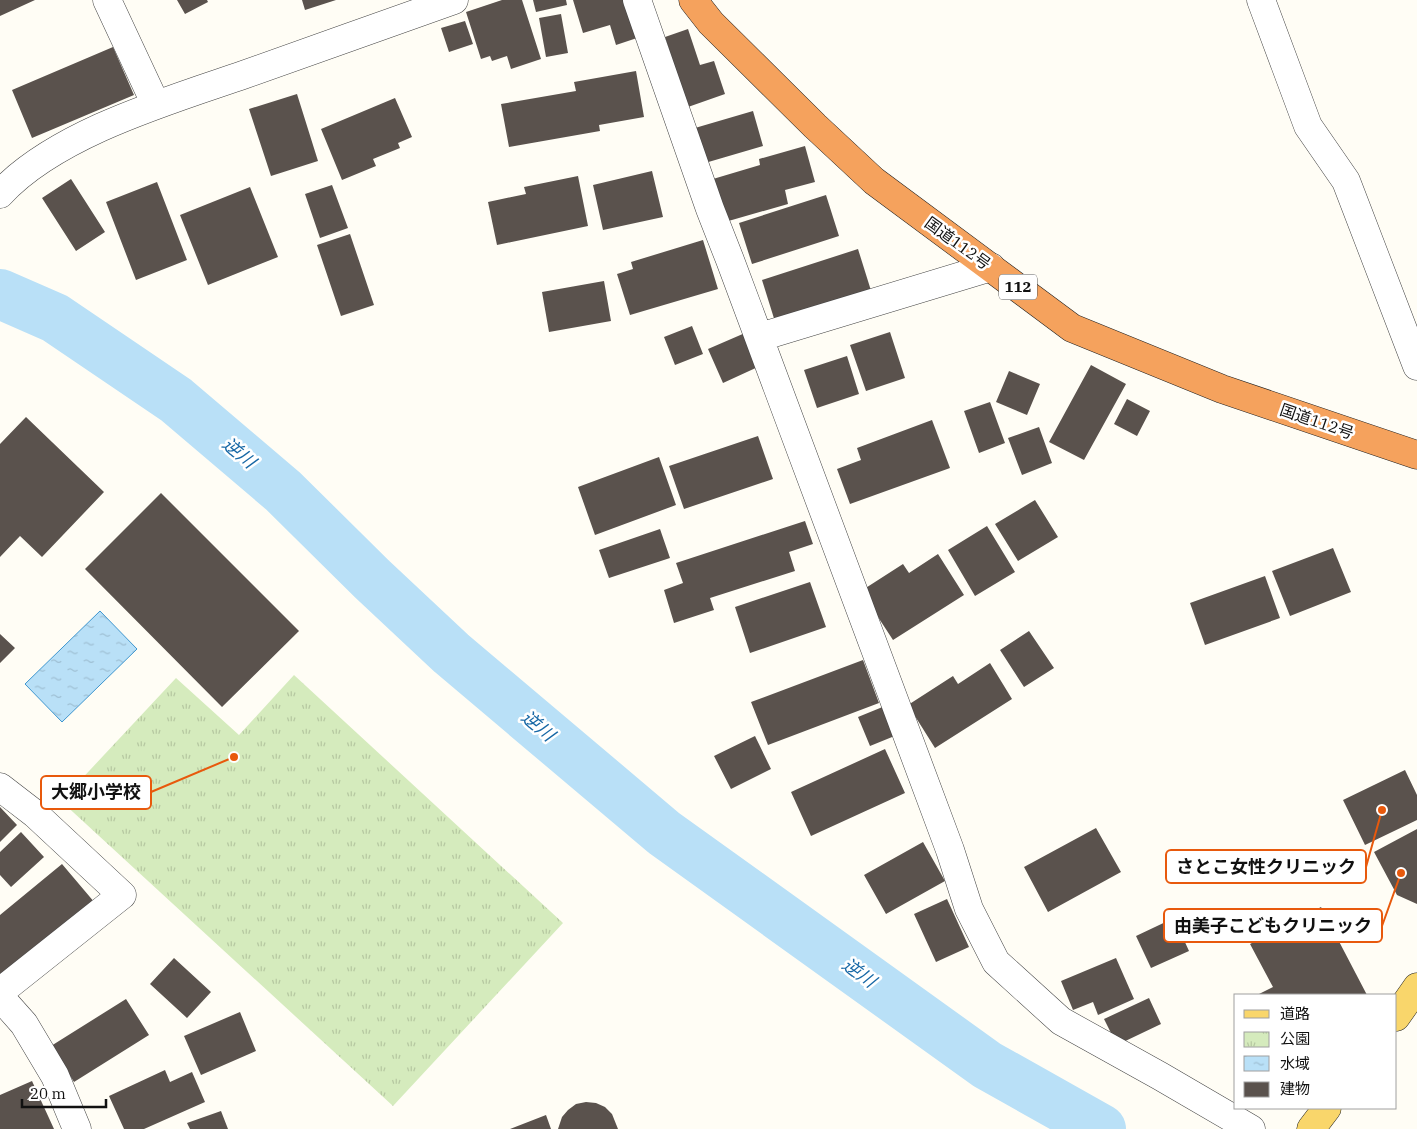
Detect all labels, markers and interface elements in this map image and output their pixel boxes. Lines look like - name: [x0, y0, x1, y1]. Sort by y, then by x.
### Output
- street label: 国道112号: [921, 212, 995, 274]
- road number: 112: [999, 274, 1037, 300]
- street label: 国道112号: [1277, 399, 1357, 443]
- water label: 逆川: [218, 432, 262, 474]
- water label: 逆川: [517, 705, 561, 747]
- callout: 大郷小学校: [41, 776, 151, 809]
- text: 大郷小学校: [51, 780, 141, 803]
- callout: さとこ女性クリニック: [1166, 850, 1366, 883]
- text: さとこ女性クリニック: [1176, 855, 1356, 878]
- callout: 由美子こどもクリニック: [1164, 909, 1382, 942]
- text: 由美子こどもクリニック: [1174, 914, 1372, 937]
- water label: 逆川: [838, 953, 882, 994]
- legend: [1234, 994, 1397, 1109]
- text: 道路: [1280, 1004, 1310, 1023]
- text: 公園: [1280, 1029, 1310, 1048]
- text: 水域: [1280, 1054, 1310, 1073]
- scale bar: [22, 1076, 106, 1108]
- text: 建物: [1280, 1079, 1310, 1098]
- text: 20 m: [30, 1084, 66, 1103]

